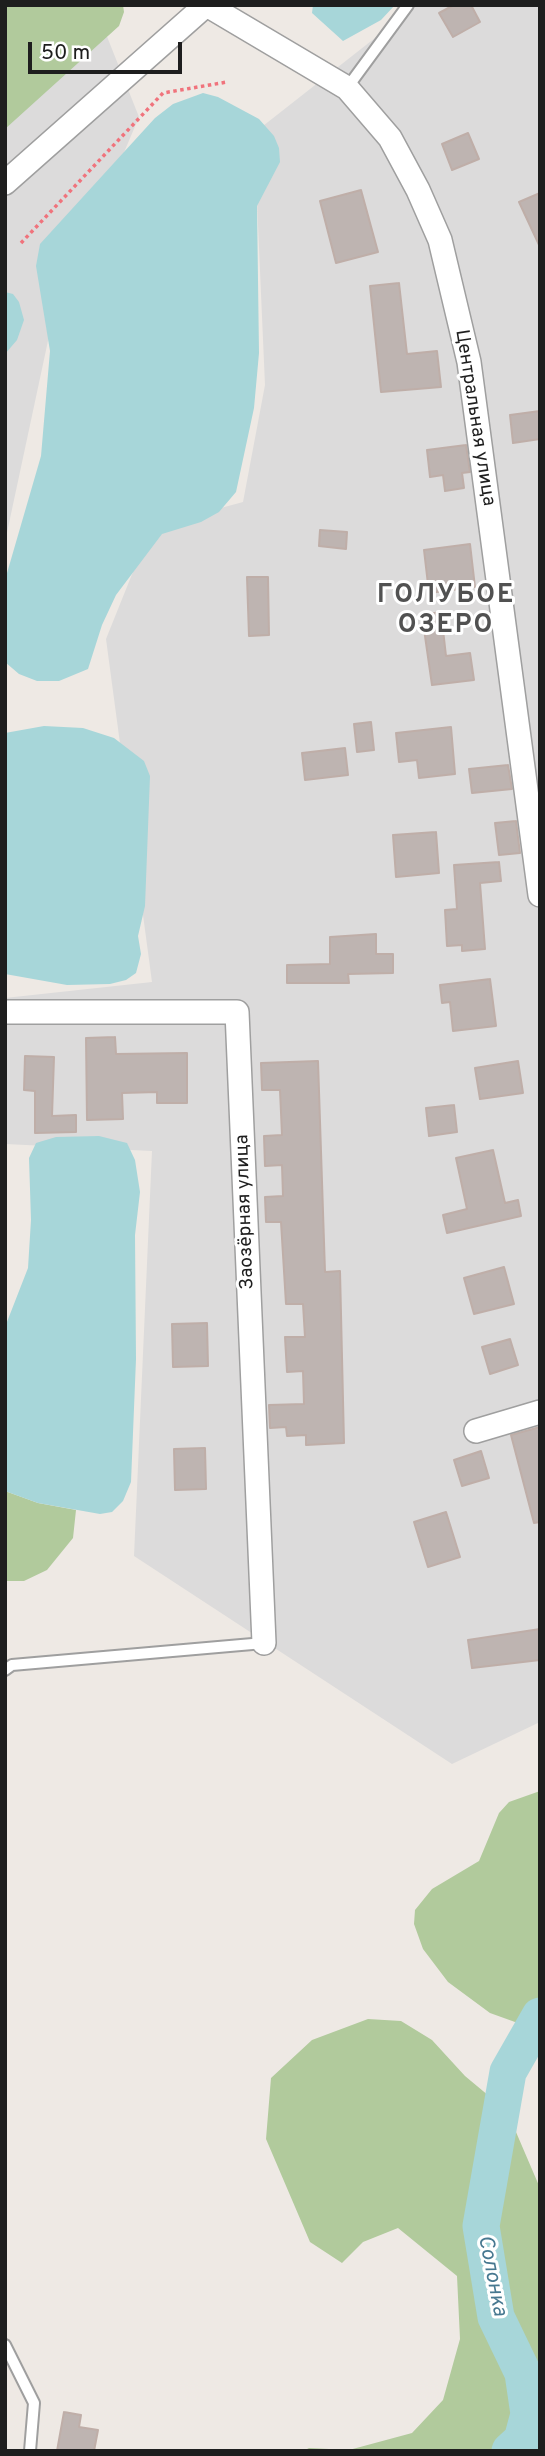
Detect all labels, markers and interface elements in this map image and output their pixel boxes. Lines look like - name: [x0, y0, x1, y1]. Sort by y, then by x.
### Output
- scale bar: [32, 28, 186, 72]
- text: 50 m: [41, 40, 90, 67]
- street label: Центральная улица: [449, 328, 499, 508]
- district label: ГОЛУБОЕ ОЗЕРО: [378, 581, 514, 642]
- street label: Заозёрная улица: [232, 1134, 260, 1290]
- water label: Солонка: [471, 2233, 511, 2319]

